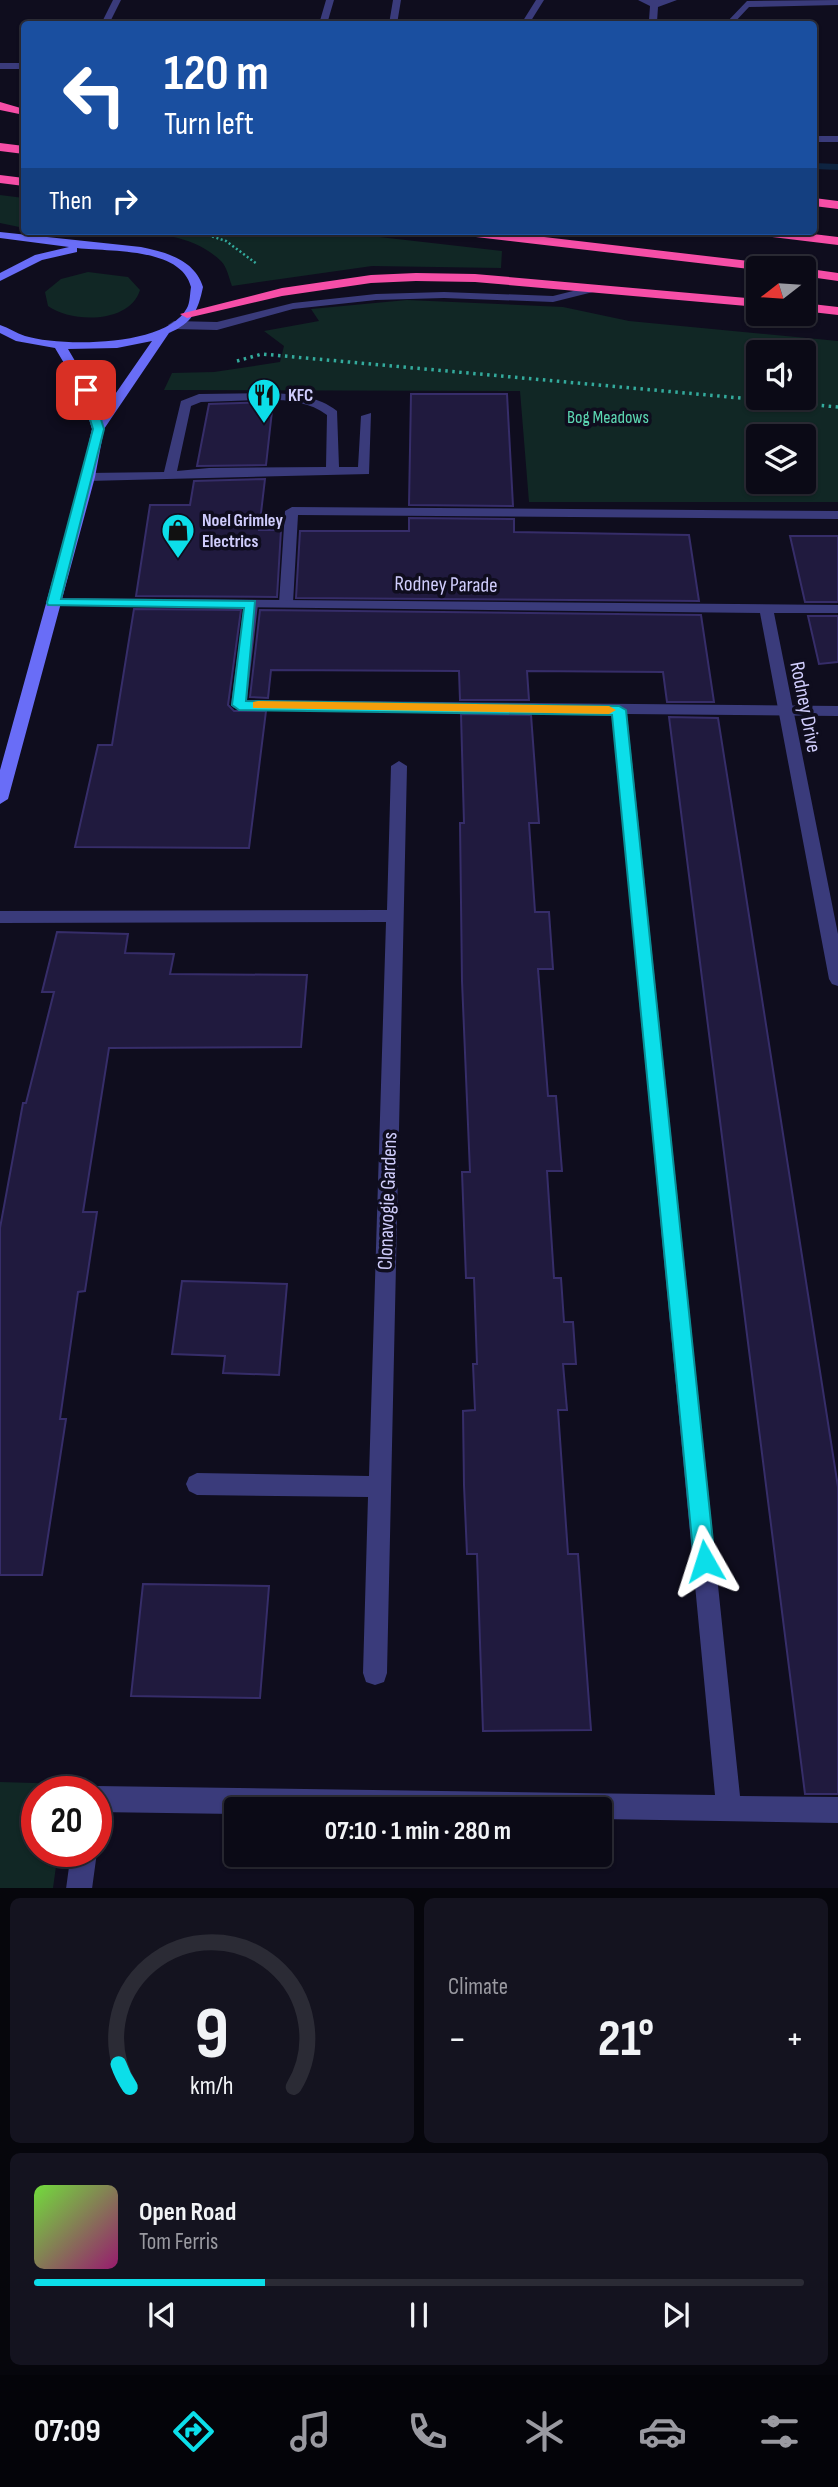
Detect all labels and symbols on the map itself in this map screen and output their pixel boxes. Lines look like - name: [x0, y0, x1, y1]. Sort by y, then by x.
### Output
- north arrow: [746, 256, 816, 326]
- pin: [56, 360, 116, 420]
- restaurant icon: KFC: [245, 376, 283, 425]
- place label: KFC: [288, 385, 313, 406]
- park label: Bog Meadows: [567, 407, 649, 428]
- place label: Noel Grimley Electrics: [202, 510, 283, 552]
- shop icon: Noel Grimley Electrics: [159, 511, 197, 560]
- street label: Rodney Parade: [394, 571, 498, 598]
- street label: Rodney Drive: [784, 659, 827, 755]
- street label: Clonavogie Gardens: [373, 1131, 402, 1271]
- position arrow: [668, 1524, 742, 1598]
- speed limit sign: 20: [21, 1776, 112, 1867]

